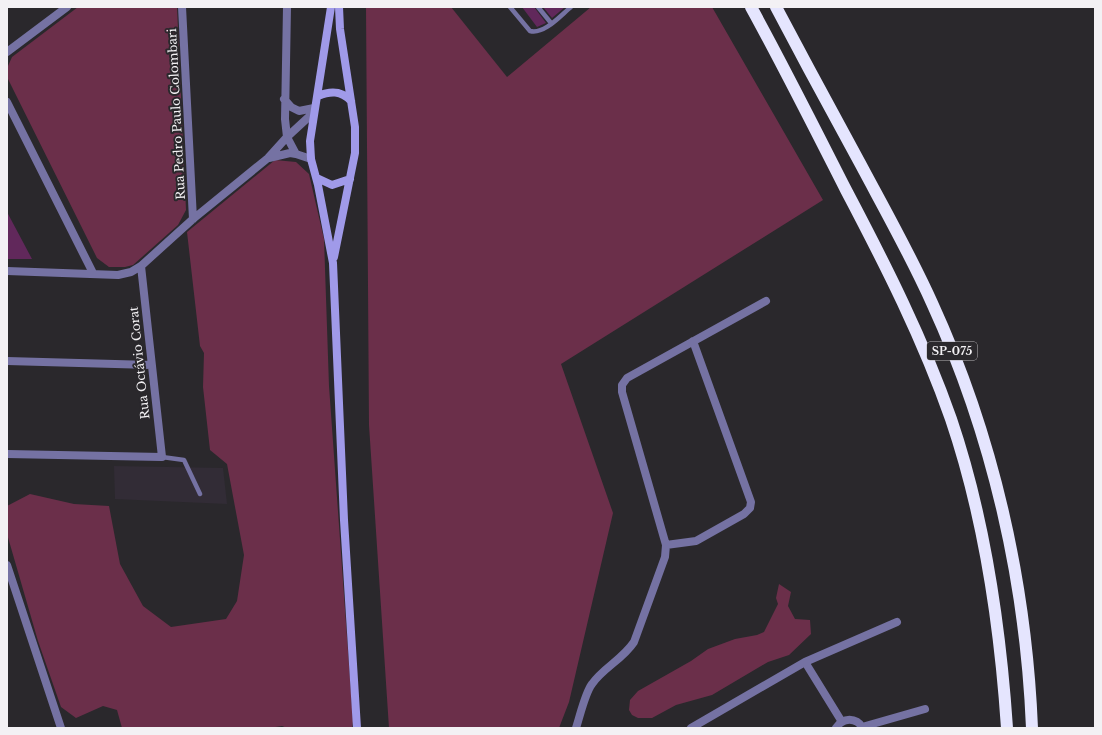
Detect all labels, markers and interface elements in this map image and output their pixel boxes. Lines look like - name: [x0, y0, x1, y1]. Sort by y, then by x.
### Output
- street label: Rua Pedro Paulo Colombari: [164, 28, 188, 200]
- street label: Rua Octávio Corat: [126, 305, 152, 420]
- road number: SP-075: [927, 342, 977, 360]

